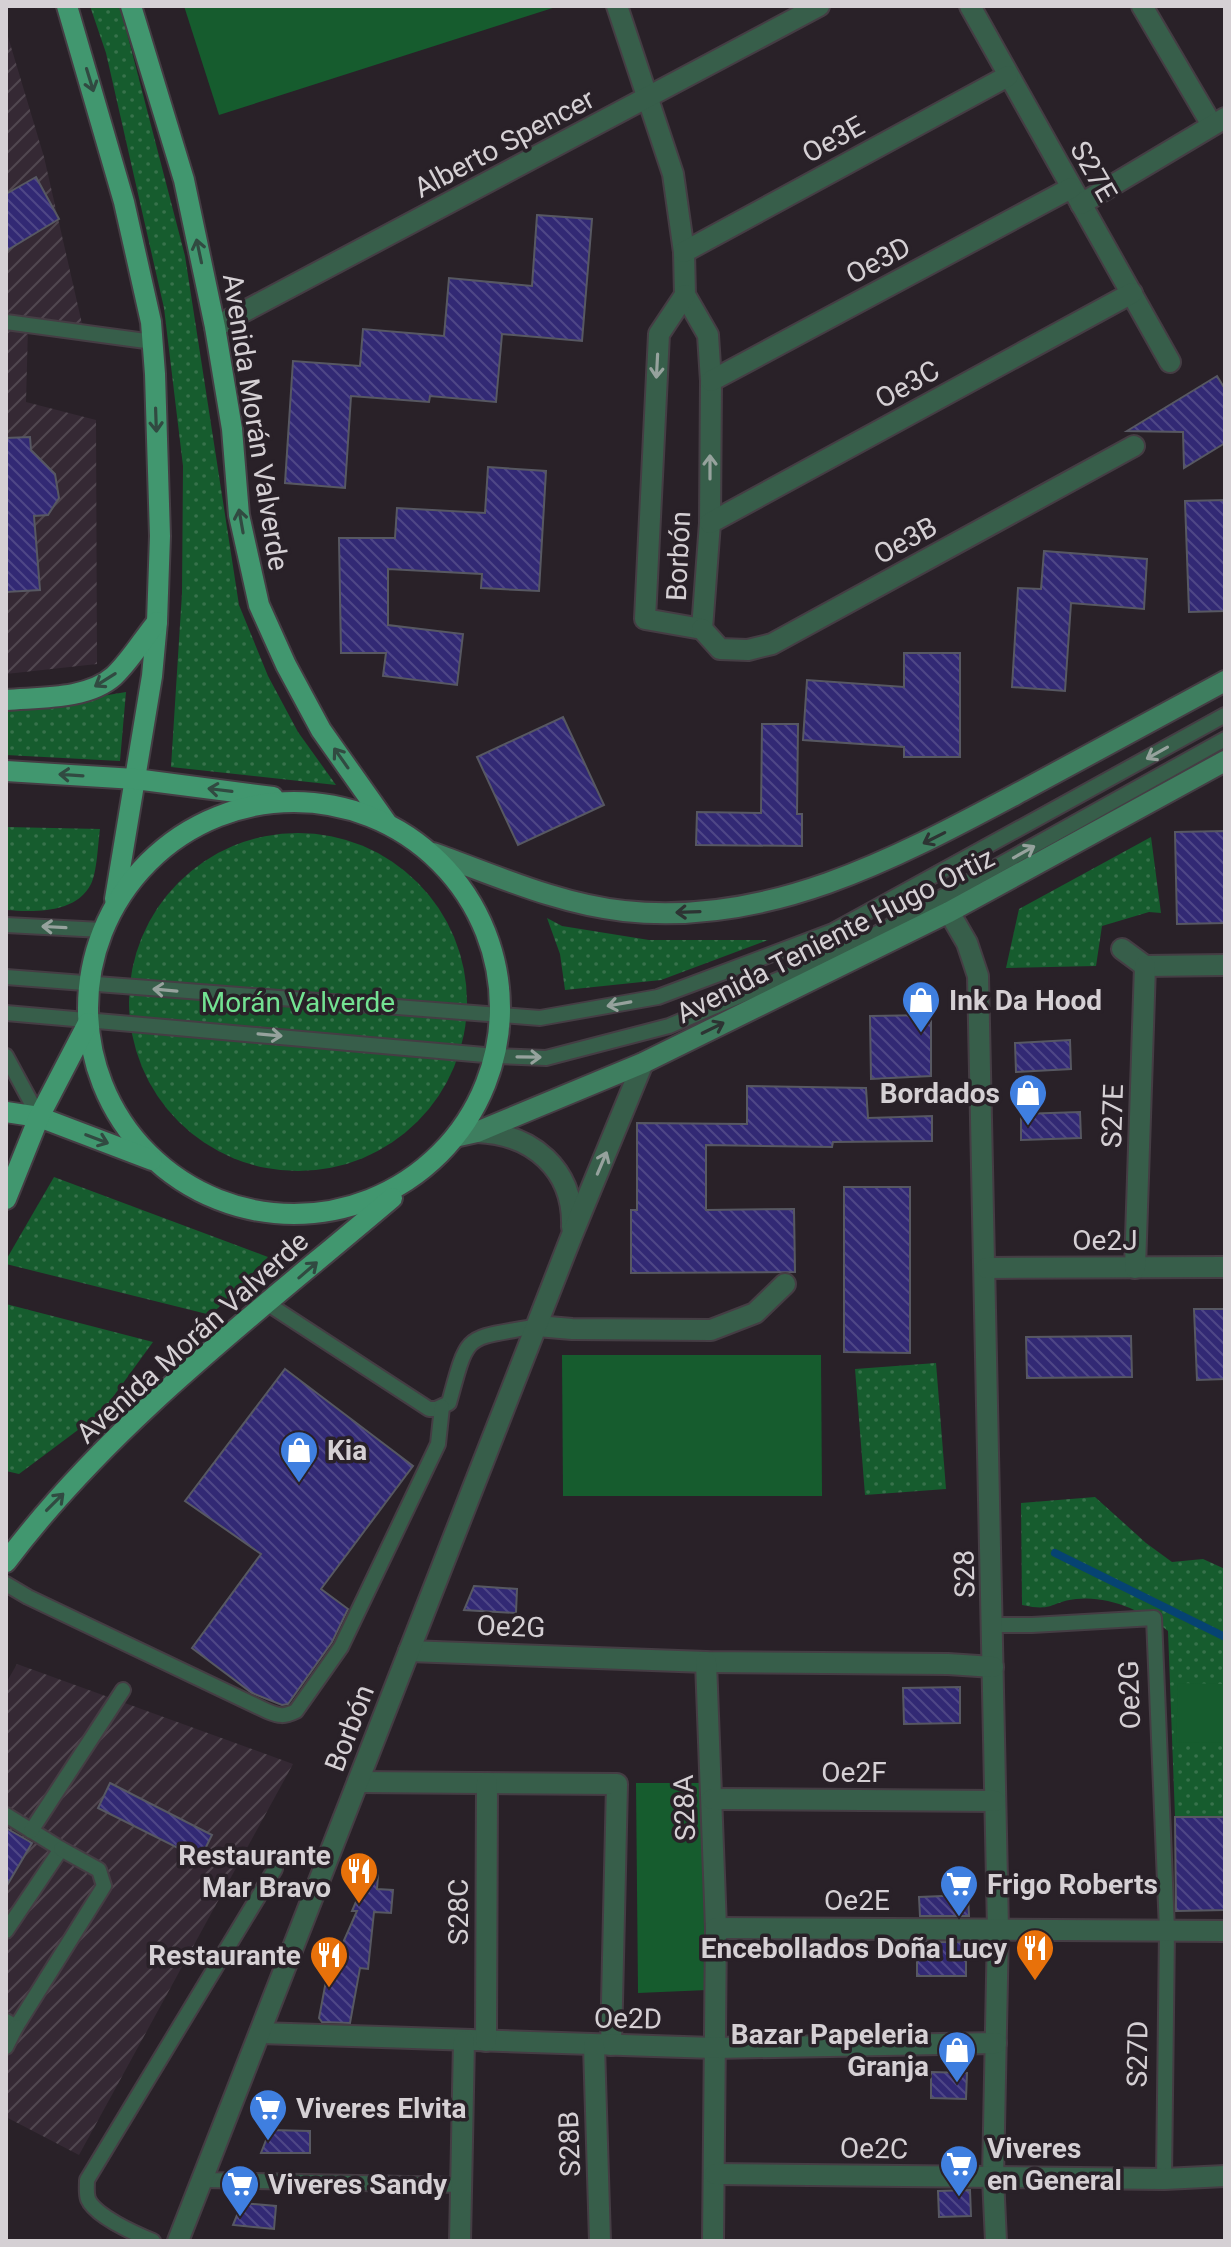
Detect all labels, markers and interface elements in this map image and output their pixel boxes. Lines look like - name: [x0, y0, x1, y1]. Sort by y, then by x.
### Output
- one-way arrow: [83, 67, 98, 93]
- street label: Alberto Spencer: [409, 82, 600, 205]
- street label: Oe3E: [796, 109, 870, 170]
- street label: S27E: [1063, 135, 1124, 207]
- street label: Oe3D: [840, 230, 916, 291]
- one-way arrow: [191, 239, 206, 264]
- street label: Avenida Morán Valverde: [216, 271, 295, 573]
- one-way arrow: [650, 352, 665, 378]
- street label: Oe3C: [869, 354, 945, 415]
- one-way arrow: [149, 406, 164, 433]
- one-way arrow: [702, 454, 718, 481]
- one-way arrow: [233, 509, 248, 534]
- street label: Borbón: [660, 510, 697, 602]
- street label: Oe3B: [868, 510, 943, 571]
- one-way arrow: [94, 672, 117, 688]
- one-way arrow: [1145, 746, 1169, 761]
- one-way arrow: [333, 748, 349, 770]
- one-way arrow: [58, 767, 85, 782]
- one-way arrow: [208, 782, 233, 797]
- one-way arrow: [923, 830, 947, 846]
- street label: Avenida Teniente Hugo Ortiz: [671, 841, 1000, 1030]
- one-way arrow: [1012, 843, 1035, 859]
- one-way arrow: [675, 905, 702, 920]
- one-way arrow: [41, 920, 68, 935]
- shop icon: Ink Da Hood: [900, 979, 942, 1034]
- one-way arrow: [152, 982, 179, 997]
- place label: Ink Da Hood: [949, 984, 1102, 1017]
- park label: Morán Valverde: [201, 986, 395, 1019]
- one-way arrow: [607, 998, 632, 1013]
- one-way arrow: [701, 1020, 724, 1035]
- one-way arrow: [256, 1028, 283, 1043]
- one-way arrow: [515, 1050, 542, 1065]
- shop icon: Bordados: [1007, 1072, 1049, 1127]
- place label: Bordados: [880, 1077, 1000, 1110]
- street label: S27E: [1095, 1083, 1130, 1149]
- one-way arrow: [84, 1133, 109, 1147]
- one-way arrow: [596, 1151, 610, 1176]
- street label: Oe2J: [1072, 1224, 1138, 1257]
- street label: Avenida Morán Valverde: [70, 1225, 315, 1450]
- one-way arrow: [298, 1261, 318, 1279]
- shop icon: Kia: [278, 1429, 320, 1484]
- place label: Kia: [327, 1434, 367, 1467]
- one-way arrow: [45, 1492, 64, 1512]
- street label: S28: [948, 1550, 981, 1598]
- street label: Oe2G: [476, 1609, 546, 1644]
- street label: Oe2G: [1112, 1660, 1147, 1730]
- street label: Borbón: [318, 1680, 381, 1776]
- street label: Oe2F: [821, 1756, 887, 1789]
- street label: S28A: [667, 1774, 702, 1842]
- place label: Restaurante Mar Bravo: [178, 1839, 331, 1904]
- restaurant icon: Restaurante Mar Bravo: [338, 1850, 380, 1905]
- supermarket icon: Frigo Roberts: [938, 1863, 980, 1918]
- place label: Frigo Roberts: [987, 1868, 1158, 1901]
- street label: S28C: [442, 1879, 475, 1945]
- street label: Oe2E: [824, 1884, 890, 1917]
- restaurant icon: Encebollados Doña Lucy: [1014, 1927, 1056, 1982]
- place label: Encebollados Doña Lucy: [701, 1932, 1008, 1965]
- restaurant icon: Restaurante: [308, 1934, 350, 1989]
- place label: Restaurante: [148, 1939, 301, 1972]
- street label: Oe2D: [594, 2001, 662, 2036]
- place label: Bazar Papeleria Granja: [731, 2018, 929, 2083]
- street label: S27D: [1120, 2020, 1155, 2088]
- shop icon: Bazar Papeleria Granja: [936, 2029, 978, 2084]
- supermarket icon: Viveres Elvita: [247, 2087, 289, 2142]
- place label: Viveres Elvita: [296, 2092, 467, 2125]
- street label: S28B: [552, 2111, 587, 2177]
- street label: Oe2C: [840, 2131, 908, 2166]
- place label: Viveres en General: [987, 2132, 1122, 2197]
- supermarket icon: Viveres en General: [938, 2143, 980, 2198]
- supermarket icon: Viveres Sandy: [219, 2163, 261, 2218]
- place label: Viveres Sandy: [268, 2168, 448, 2201]

